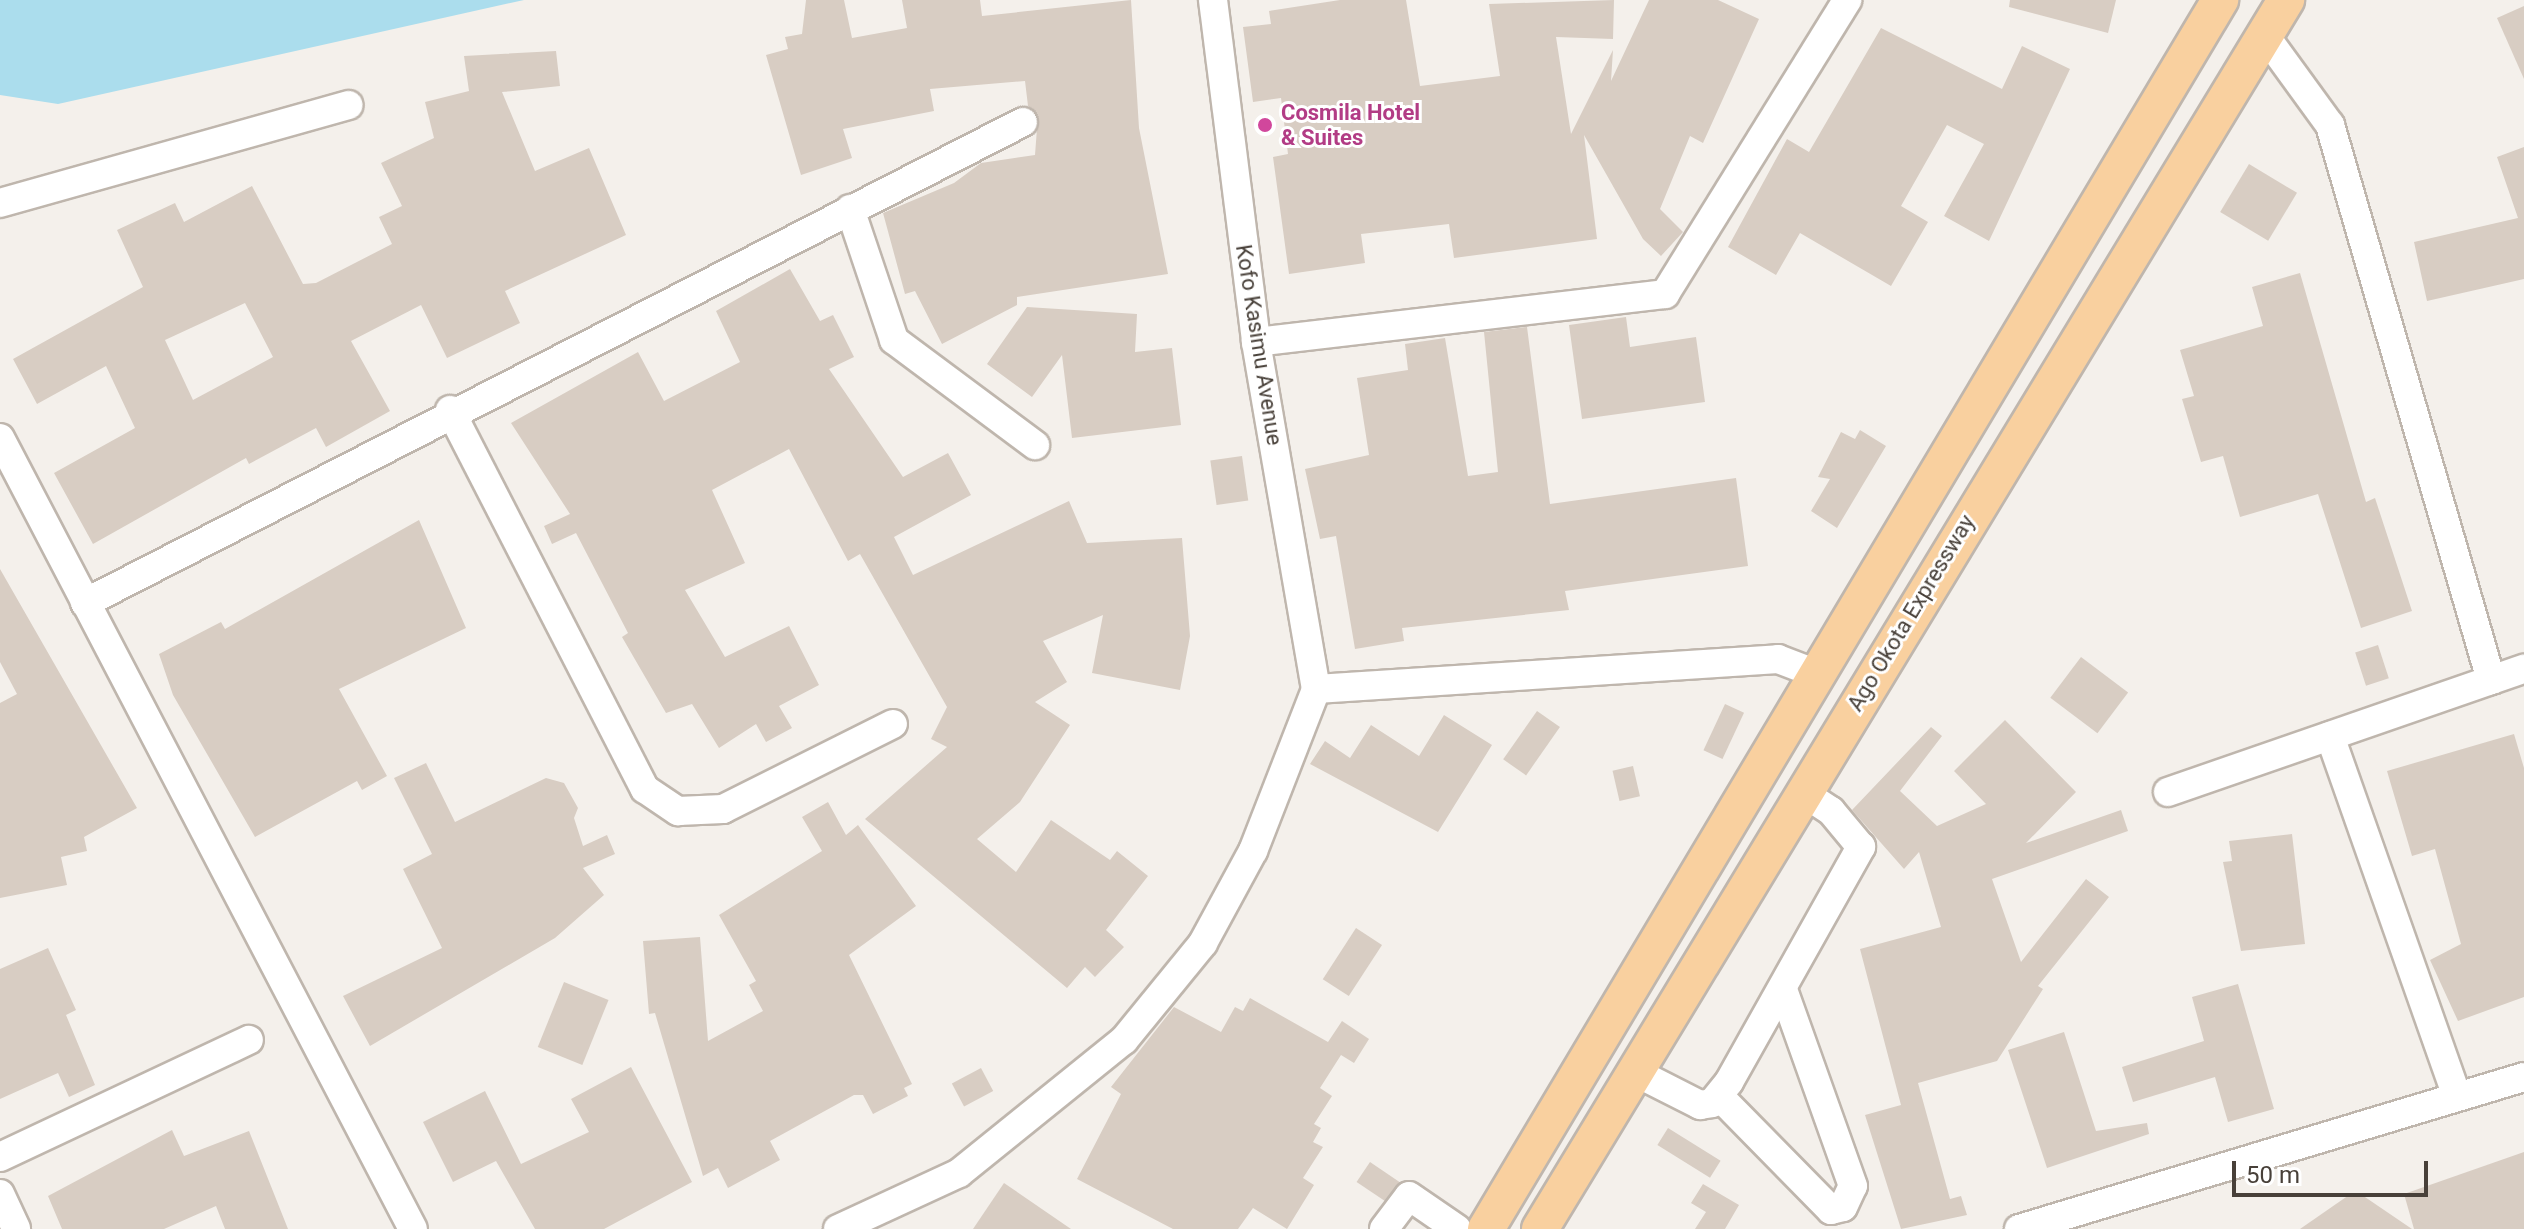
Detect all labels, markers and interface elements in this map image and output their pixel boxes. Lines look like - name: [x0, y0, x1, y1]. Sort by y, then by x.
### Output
- place label: Cosmila Hotel & Suites: [1281, 99, 1420, 150]
- marker: Cosmila Hotel & Suites: [1256, 116, 1274, 134]
- street label: Kofo Kasimu Avenue: [1230, 243, 1288, 447]
- street label: Ago Okota Expressway: [1842, 510, 1980, 716]
- scale bar: [2236, 1145, 2432, 1195]
- text: 50 m: [2246, 1161, 2300, 1189]

